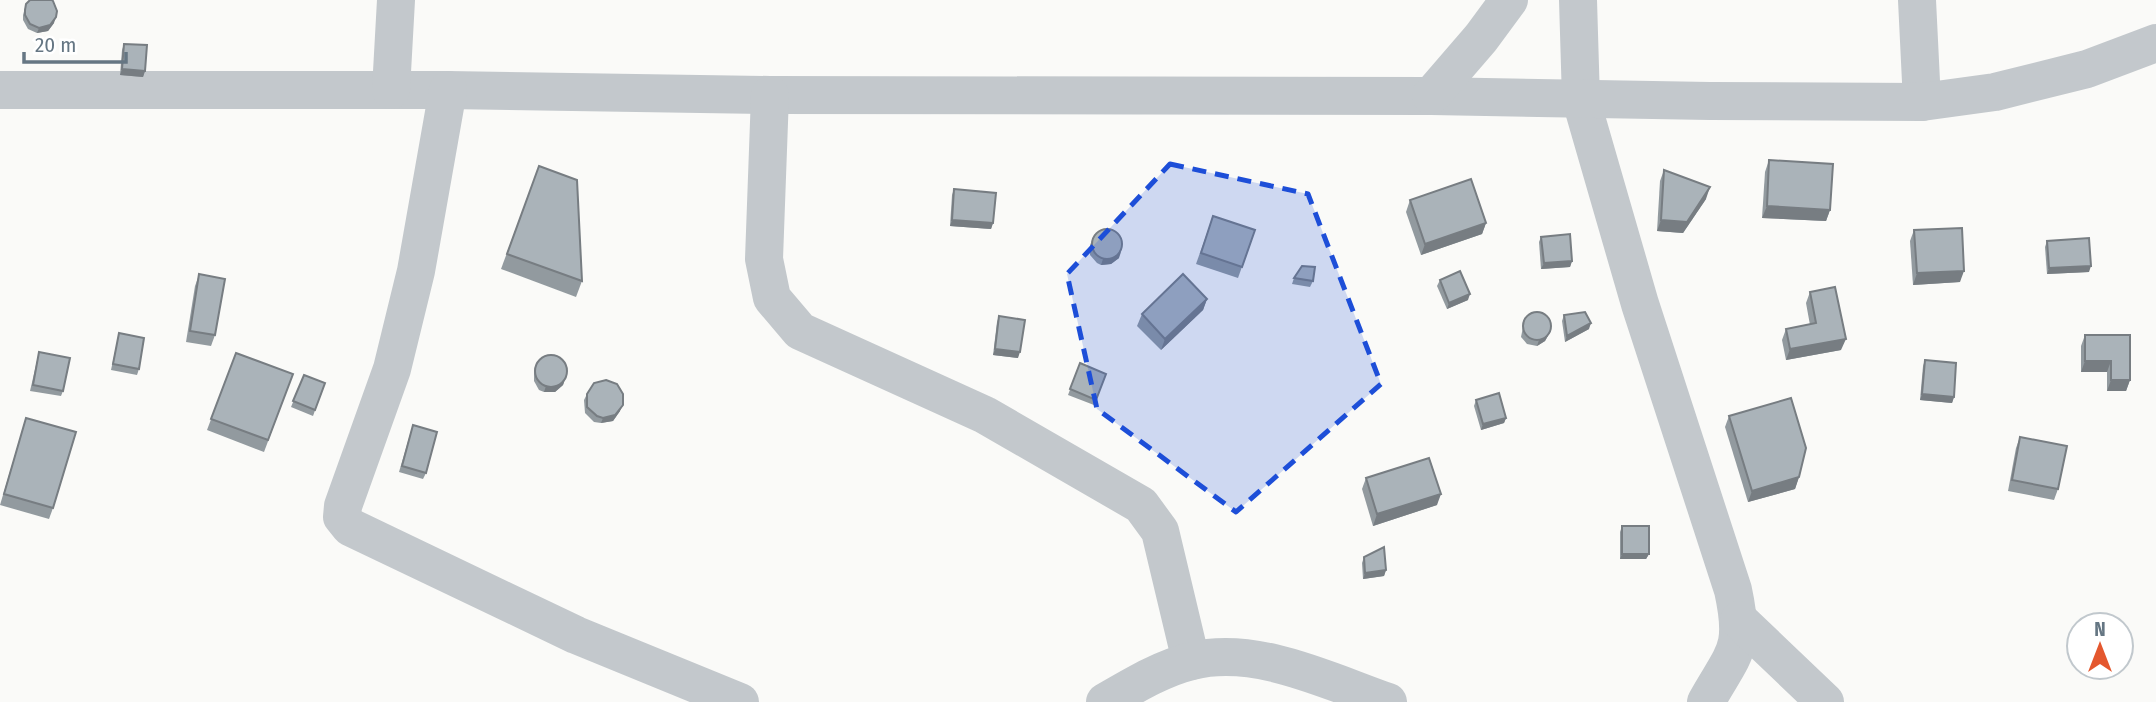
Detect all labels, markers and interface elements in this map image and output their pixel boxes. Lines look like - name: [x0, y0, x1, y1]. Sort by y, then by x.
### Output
- scale bar: [24, 21, 126, 65]
- text: 20 m: [35, 32, 76, 58]
- north arrow: [2065, 611, 2135, 681]
- text: N: [2094, 618, 2106, 641]

